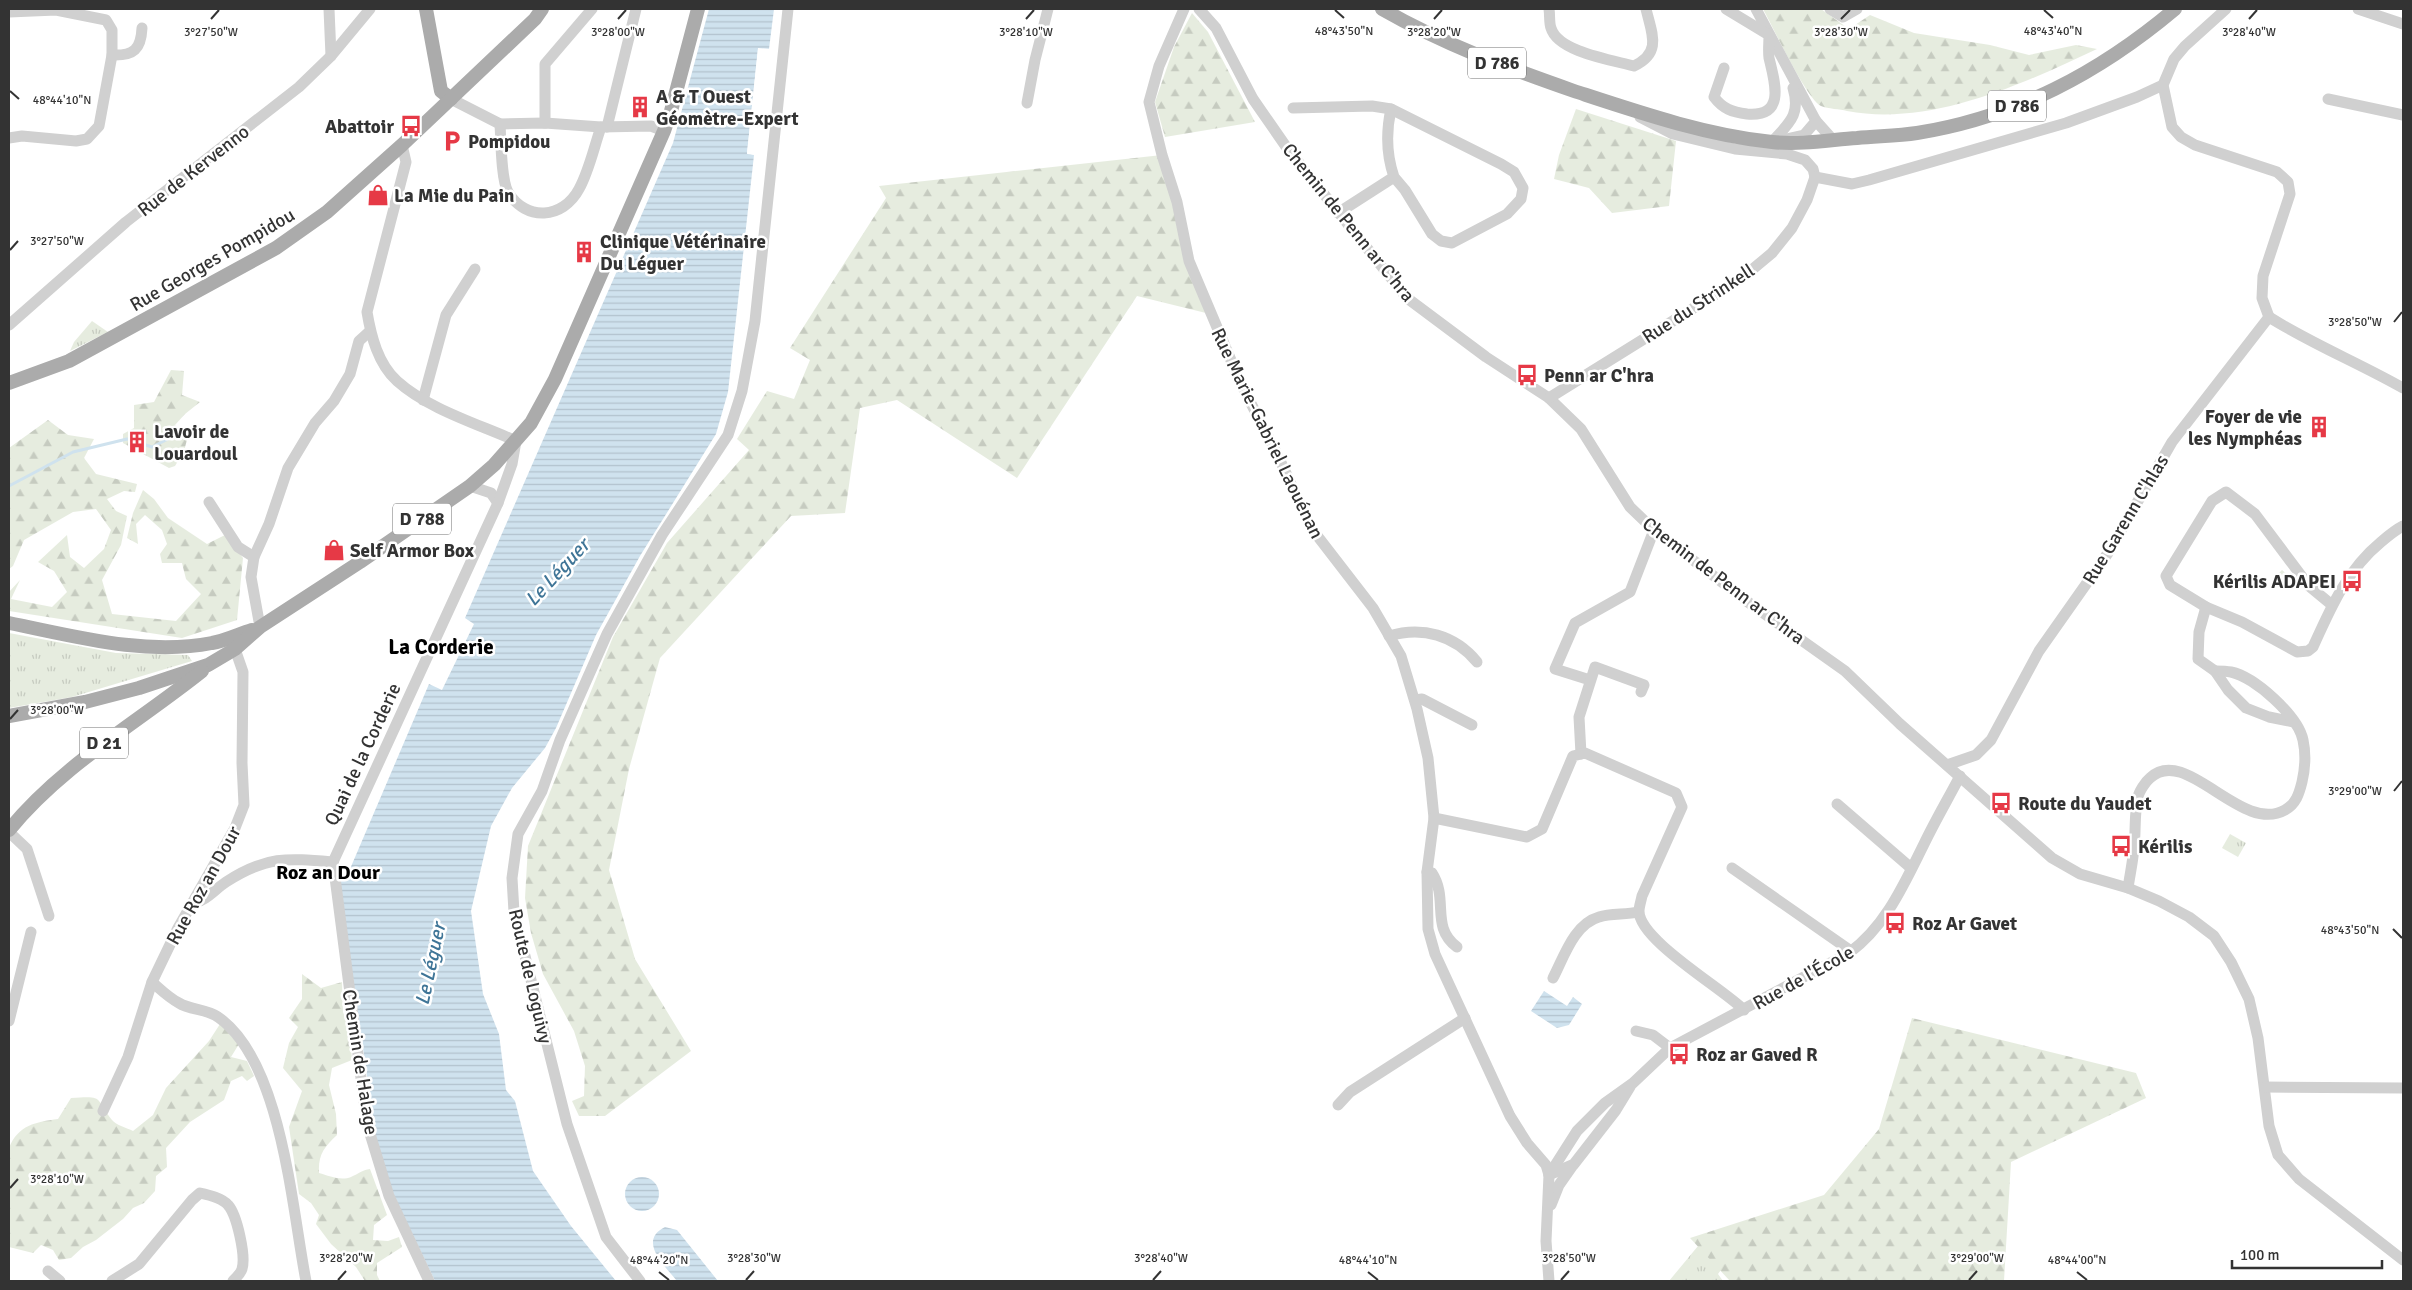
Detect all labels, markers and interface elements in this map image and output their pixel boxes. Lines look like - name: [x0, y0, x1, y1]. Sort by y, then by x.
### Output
- text: 48°43'50"N: [1315, 24, 1373, 39]
- text: 48°43'40"N: [2024, 24, 2082, 39]
- text: 3°27'50"W: [184, 25, 238, 40]
- text: 3°28'00"W: [591, 25, 645, 40]
- text: 3°28'10"W: [999, 25, 1053, 40]
- text: 3°28'20"W: [1407, 25, 1461, 40]
- text: 3°28'30"W: [1814, 25, 1868, 40]
- text: 3°28'40"W: [2222, 25, 2276, 40]
- road number: D 786: [1468, 48, 1526, 78]
- place label: A & T Ouest Géomètre-Expert: [656, 85, 799, 131]
- road number: D 786: [1988, 90, 2046, 122]
- text: 48°44'10"N: [33, 93, 91, 108]
- building icon: A & T Ouest Géomètre-Expert: [627, 94, 653, 120]
- bus stop icon: Abattoir: [398, 113, 424, 139]
- place label: Abattoir: [325, 115, 394, 139]
- street label: Rue de Kervenno: [133, 120, 254, 222]
- parking icon: Pompidou: [439, 128, 465, 154]
- place label: Pompidou: [468, 130, 551, 154]
- street label: Chemin de Penn ar C'hra: [1277, 138, 1420, 307]
- shop icon: La Mie du Pain: [365, 182, 391, 208]
- place label: La Mie du Pain: [394, 184, 515, 208]
- street label: Rue Georges Pompidou: [126, 203, 299, 317]
- place label: Clinique Vétérinaire Du Léguer: [600, 230, 766, 276]
- text: 3°27'50"W: [30, 234, 84, 249]
- building icon: Clinique Vétérinaire Du Léguer: [571, 239, 597, 265]
- street label: Rue du Strinkell: [1638, 259, 1759, 349]
- text: 3°28'50"W: [2328, 315, 2382, 330]
- street label: Rue Marie-Gabriel Laouénan: [1206, 324, 1329, 543]
- bus stop icon: Penn ar C'hra: [1514, 362, 1540, 388]
- place label: Penn ar C'hra: [1544, 364, 1654, 388]
- place label: Foyer de vie les Nymphéas: [2188, 405, 2302, 451]
- building icon: Foyer de vie les Nymphéas: [2306, 414, 2332, 440]
- place label: Lavoir de Louardoul: [154, 420, 238, 466]
- building icon: Lavoir de Louardoul: [124, 429, 150, 455]
- street label: Rue Garenn C'hlas: [2078, 450, 2174, 589]
- road number: D 788: [393, 504, 451, 534]
- street label: Chemin de Penn ar C'hra: [1637, 512, 1810, 650]
- water label: Le Léguer: [520, 532, 597, 611]
- shop icon: Self Armor Box: [321, 537, 347, 563]
- place label: Self Armor Box: [350, 539, 475, 563]
- bus stop icon: Kérilis ADAPEI: [2339, 568, 2365, 594]
- place label: Kérilis ADAPEI: [2213, 570, 2336, 594]
- district label: La Corderie: [388, 634, 494, 660]
- street label: Quai de la Corderie: [319, 679, 406, 830]
- text: 3°28'00"W: [30, 703, 84, 718]
- road number: D 21: [80, 728, 128, 758]
- text: 3°29'00"W: [2328, 784, 2382, 799]
- bus stop icon: Route du Yaudet: [1988, 790, 2014, 816]
- place label: Route du Yaudet: [2018, 792, 2152, 816]
- street label: Rue Roz an Dour: [161, 822, 246, 949]
- bus stop icon: Kérilis: [2108, 833, 2134, 859]
- place label: Kérilis: [2138, 835, 2192, 859]
- district label: Roz an Dour: [276, 860, 380, 885]
- street label: Route de Loguivy: [503, 907, 557, 1046]
- bus stop icon: Roz Ar Gavet: [1882, 910, 1908, 936]
- place label: Roz Ar Gavet: [1912, 912, 2017, 936]
- water label: Le Léguer: [410, 918, 452, 1007]
- text: 48°43'50"N: [2321, 923, 2379, 938]
- street label: Rue de l'École: [1749, 940, 1858, 1015]
- street label: Chemin de Halage: [337, 988, 383, 1137]
- bus stop icon: Roz ar Gaved R: [1666, 1041, 1692, 1067]
- place label: Roz ar Gaved R: [1696, 1043, 1818, 1067]
- text: 3°28'10"W: [30, 1172, 84, 1187]
- scale bar: [2232, 1238, 2382, 1270]
- text: 100 m: [2240, 1246, 2280, 1264]
- text: 3°28'20"W: [319, 1251, 373, 1266]
- text: 3°28'30"W: [727, 1251, 781, 1266]
- text: 3°28'40"W: [1134, 1251, 1188, 1266]
- text: 3°28'50"W: [1542, 1251, 1596, 1266]
- text: 3°29'00"W: [1950, 1251, 2004, 1266]
- text: 48°44'20"N: [630, 1253, 688, 1268]
- text: 48°44'10"N: [1339, 1253, 1397, 1268]
- text: 48°44'00"N: [2048, 1253, 2106, 1268]

